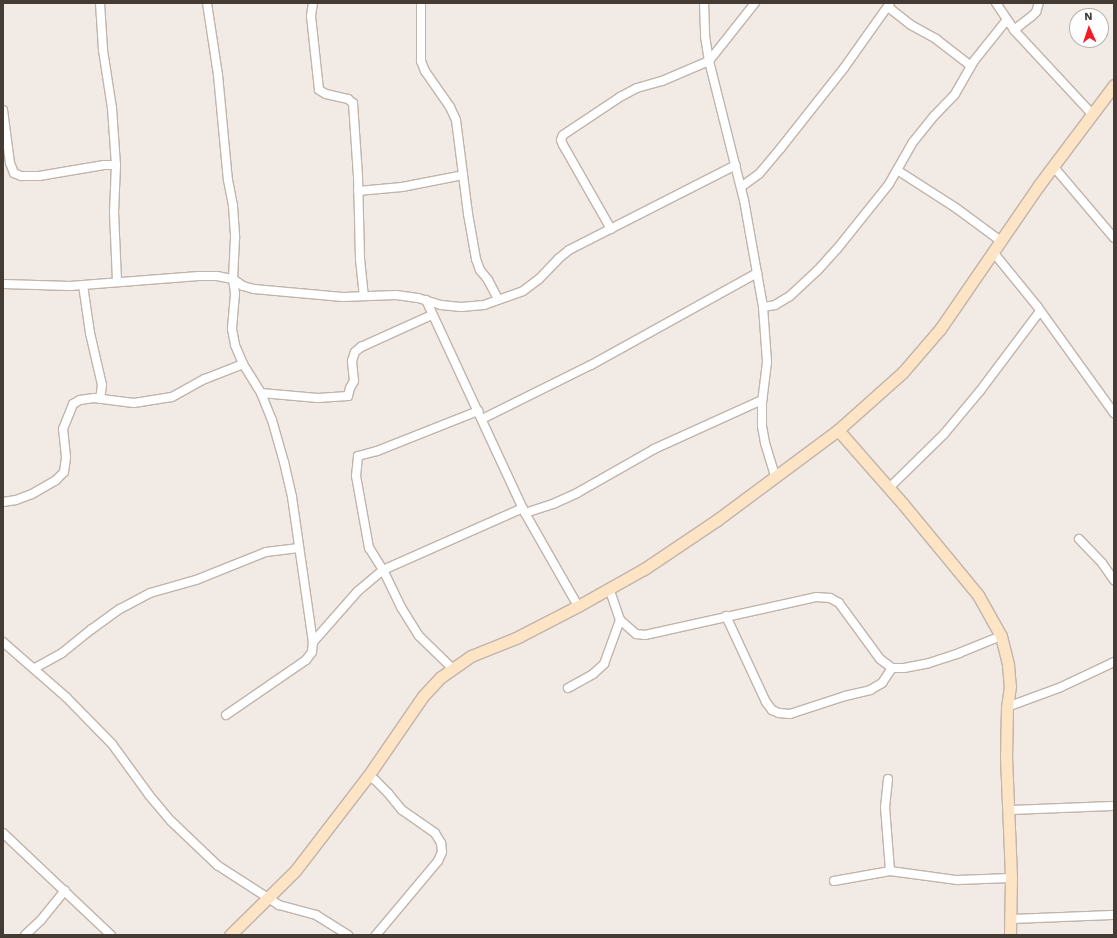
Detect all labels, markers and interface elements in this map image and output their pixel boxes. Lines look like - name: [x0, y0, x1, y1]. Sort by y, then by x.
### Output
- north arrow: [1069, 8, 1109, 48]
- text: N: [1084, 10, 1093, 23]

